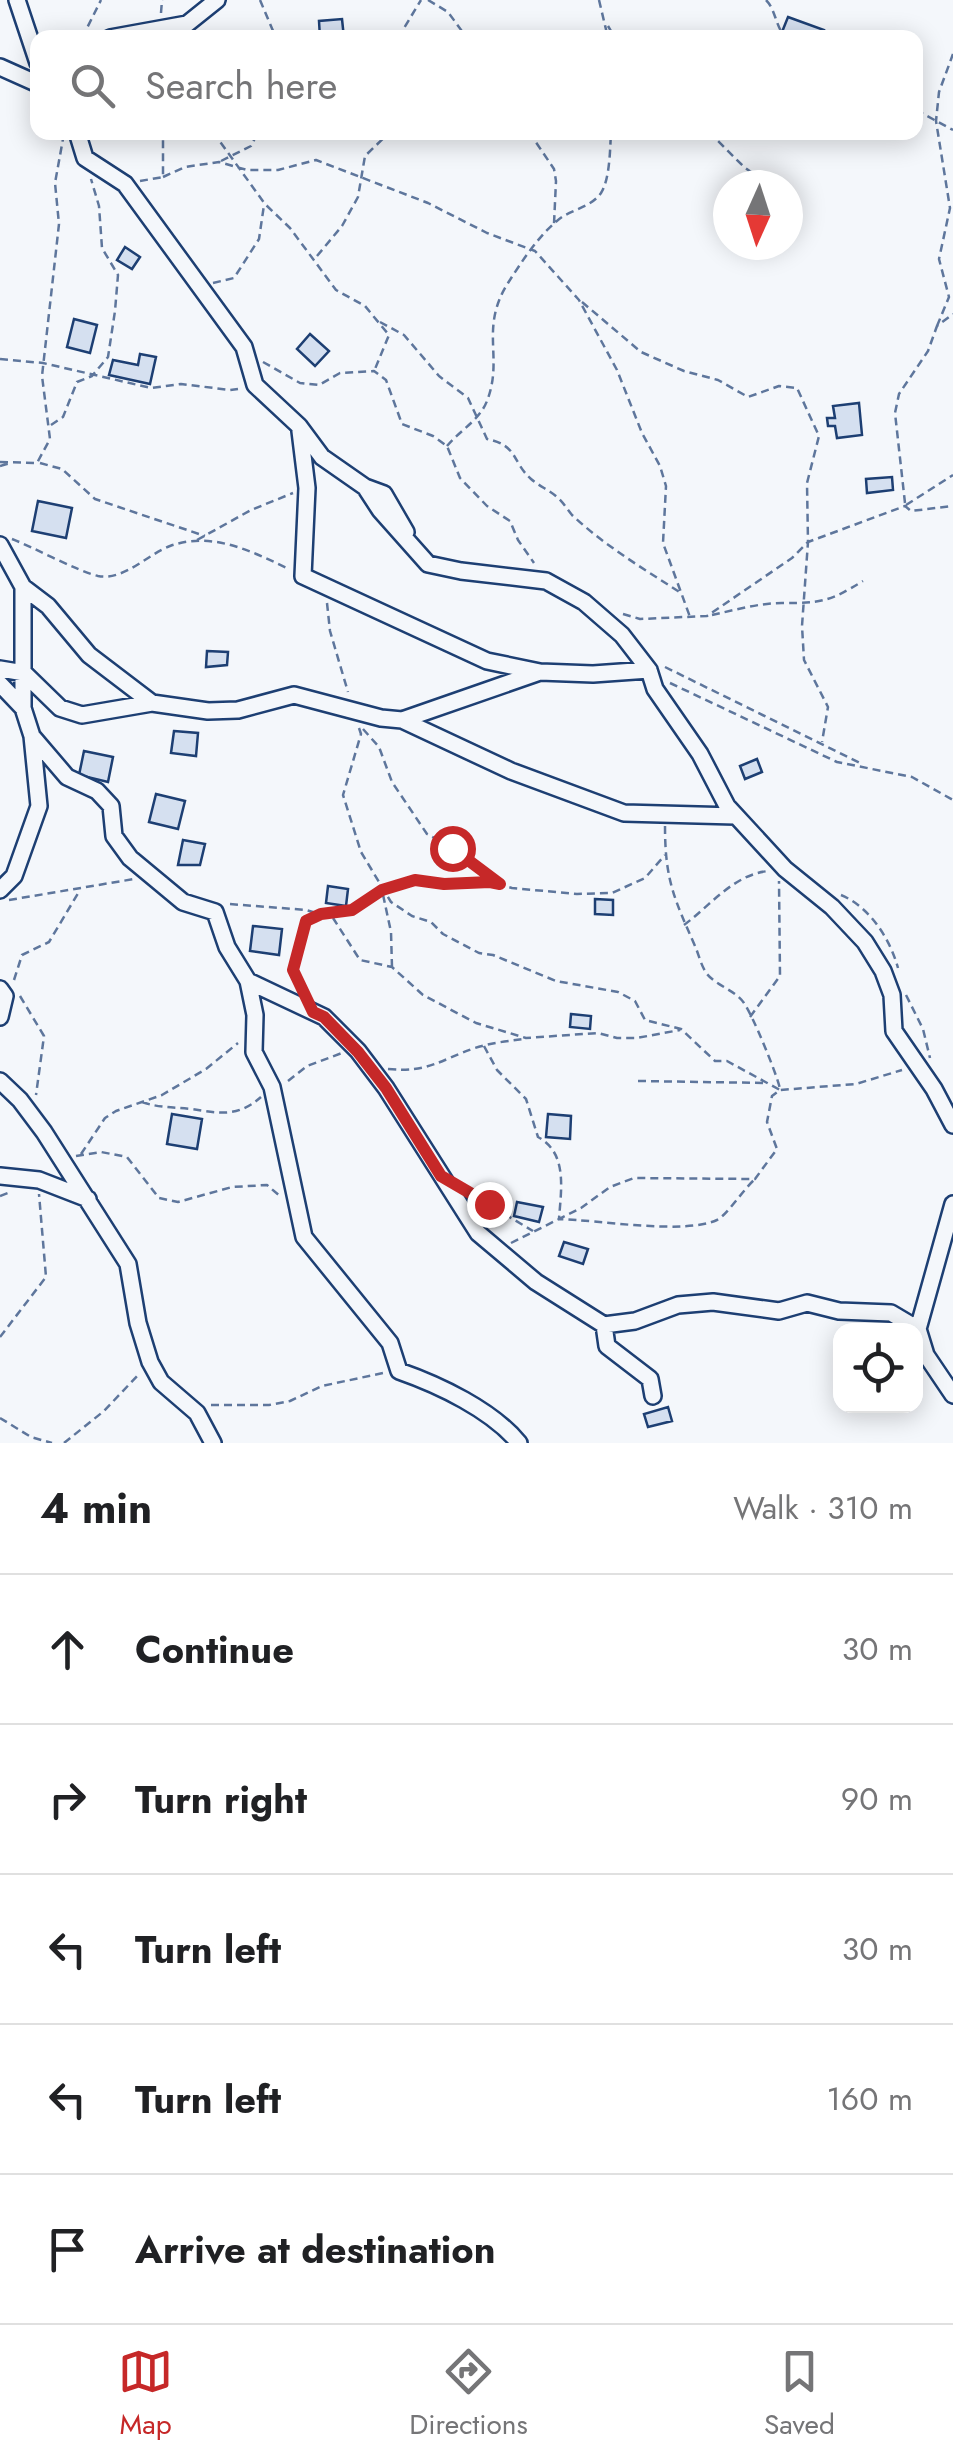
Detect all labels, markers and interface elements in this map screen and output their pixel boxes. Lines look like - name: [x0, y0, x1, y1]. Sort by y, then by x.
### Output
- search box: [30, 30, 923, 140]
- icon: search: [65, 58, 120, 113]
- text: Search here: [145, 58, 337, 113]
- north arrow: [713, 170, 803, 260]
- route start: [430, 826, 476, 872]
- route end: [467, 1182, 513, 1228]
- map controls: [833, 1323, 923, 1413]
- button: locate: [833, 1323, 923, 1413]
- text: 4 min: [40, 1478, 152, 1539]
- text: Walk · 310 m: [733, 1485, 913, 1531]
- icon: ahead: [40, 1622, 95, 1677]
- text: Continue: [135, 1622, 294, 1677]
- text: 30 m: [842, 1626, 913, 1672]
- icon: right: [40, 1772, 95, 1827]
- text: Turn right: [135, 1772, 307, 1827]
- text: 90 m: [841, 1776, 913, 1822]
- icon: left: [40, 1922, 95, 1977]
- text: Turn left: [135, 1922, 281, 1977]
- text: 30 m: [842, 1926, 913, 1972]
- icon: left: [40, 2072, 95, 2127]
- text: Turn left: [135, 2072, 281, 2127]
- text: 160 m: [826, 2076, 913, 2122]
- icon: arrive: [40, 2222, 95, 2277]
- text: Arrive at destination: [135, 2222, 496, 2277]
- tab: Map: [118, 2344, 173, 2445]
- tab: Directions: [409, 2344, 528, 2445]
- tab: Saved: [764, 2344, 835, 2445]

